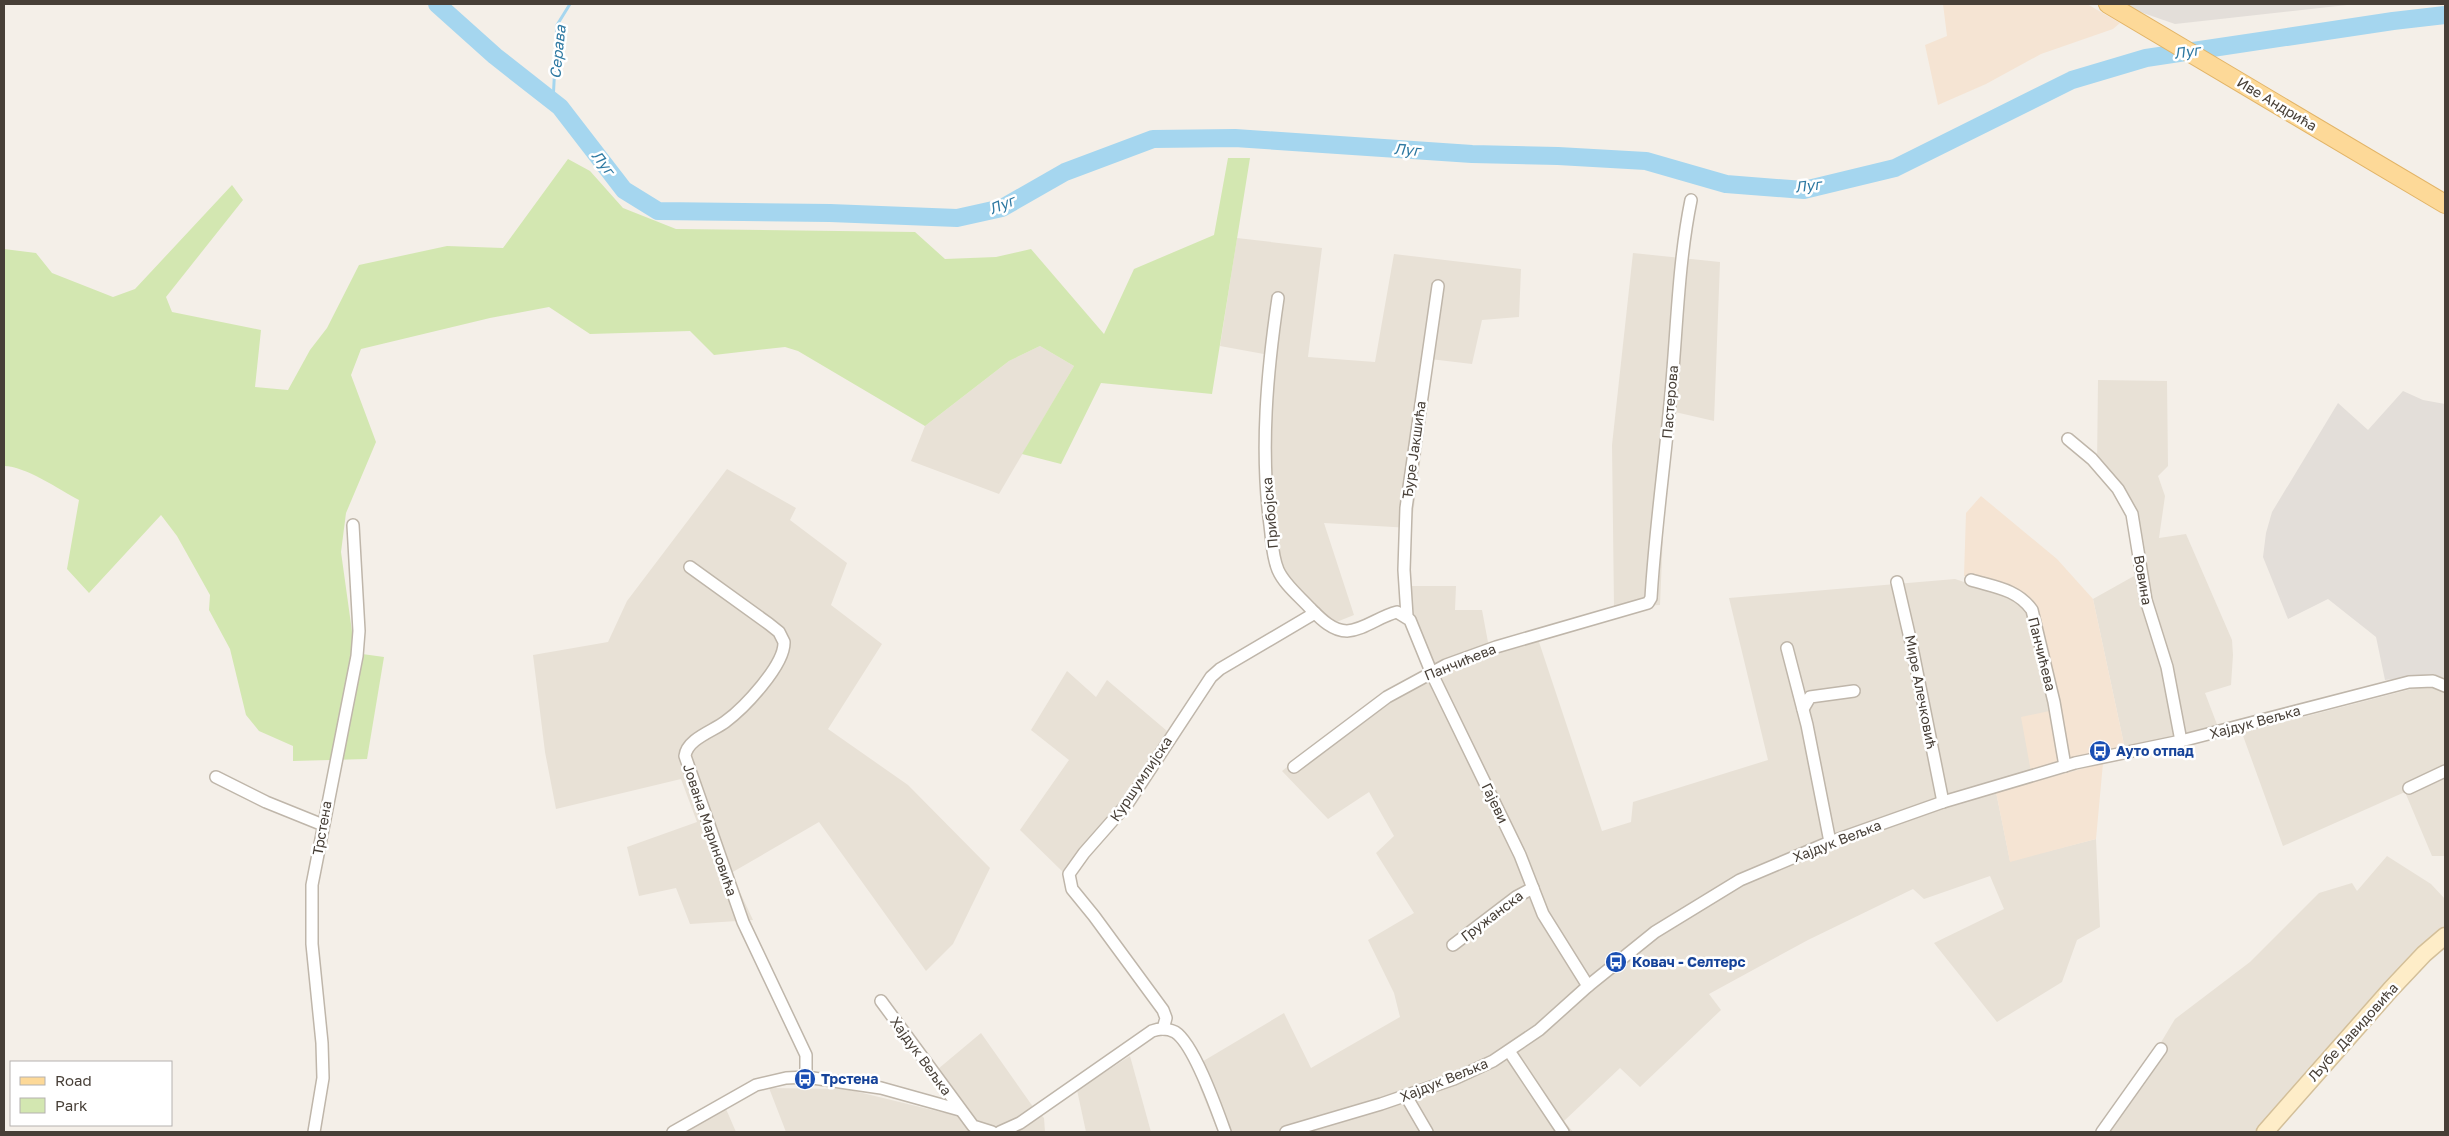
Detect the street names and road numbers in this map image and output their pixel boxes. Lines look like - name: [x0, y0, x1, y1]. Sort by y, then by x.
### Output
- street label: Иве Андрића: [2234, 73, 2320, 134]
- street label: Пастерова: [1658, 364, 1681, 439]
- street label: Ђуре Јакшића: [1398, 400, 1429, 500]
- street label: Прибојска: [1258, 477, 1281, 549]
- street label: Вовина: [2131, 553, 2156, 606]
- street label: Панчићева: [2025, 615, 2060, 693]
- street label: Мире Алечковић: [1902, 633, 1941, 750]
- street label: Панчићева: [1421, 639, 1498, 684]
- street label: Хајдук Вељка: [2208, 701, 2302, 742]
- street label: Куршумлијска: [1106, 733, 1175, 824]
- street label: Јована Мариновића: [680, 761, 741, 898]
- street label: Гајеви: [1478, 780, 1512, 826]
- street label: Трстена: [308, 799, 335, 856]
- street label: Хајдук Вељка: [1790, 816, 1883, 865]
- street label: Гружанска: [1457, 887, 1526, 945]
- street label: Љубе Давидовића: [2304, 979, 2401, 1084]
- street label: Хајдук Вељка: [887, 1013, 956, 1098]
- street label: Хајдук Вељка: [1397, 1054, 1490, 1105]

